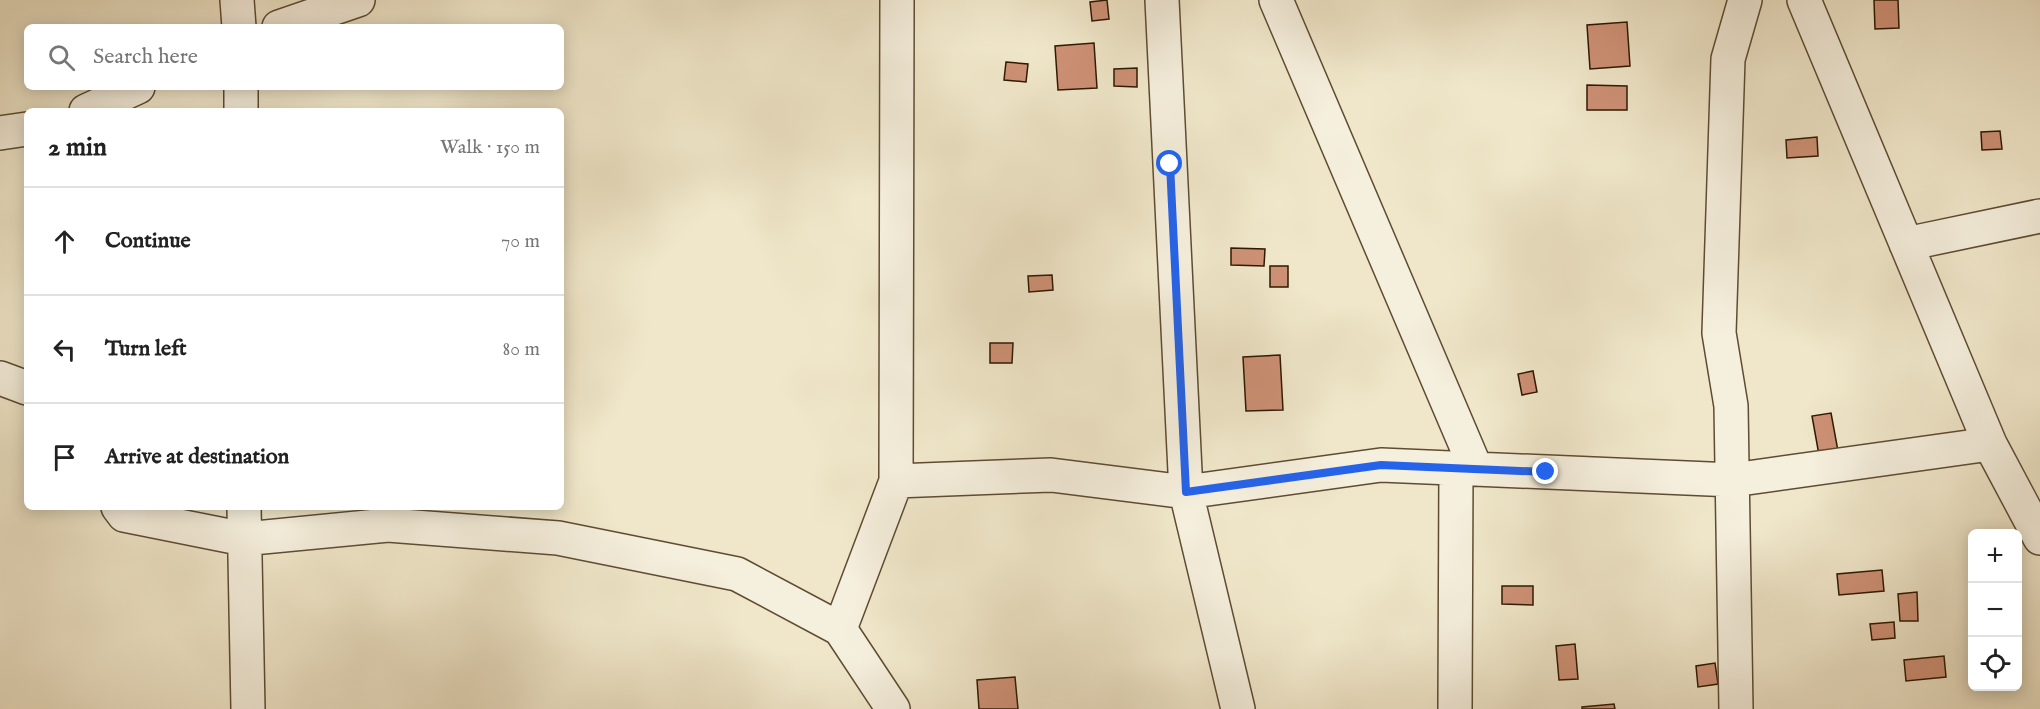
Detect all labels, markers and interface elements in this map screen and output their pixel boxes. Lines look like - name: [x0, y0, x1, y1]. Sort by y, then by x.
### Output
- search box: [24, 24, 564, 90]
- icon: search: [45, 41, 78, 74]
- text: Search here: [93, 43, 198, 71]
- text: 2 min: [48, 131, 107, 164]
- text: Walk · 150 m: [440, 135, 540, 160]
- route start: [1156, 150, 1182, 176]
- icon: ahead: [48, 225, 81, 258]
- text: Continue: [105, 227, 191, 255]
- text: 70 m: [501, 229, 540, 254]
- icon: left: [48, 333, 81, 366]
- text: Turn left: [105, 335, 187, 363]
- text: 80 m: [503, 337, 540, 362]
- icon: arrive: [48, 441, 81, 474]
- text: Arrive at destination: [105, 443, 289, 471]
- route end: [1532, 458, 1558, 484]
- map controls: [1968, 529, 2022, 691]
- button: +: [1968, 529, 2022, 583]
- button: −: [1968, 583, 2022, 637]
- button: locate: [1968, 637, 2022, 691]

